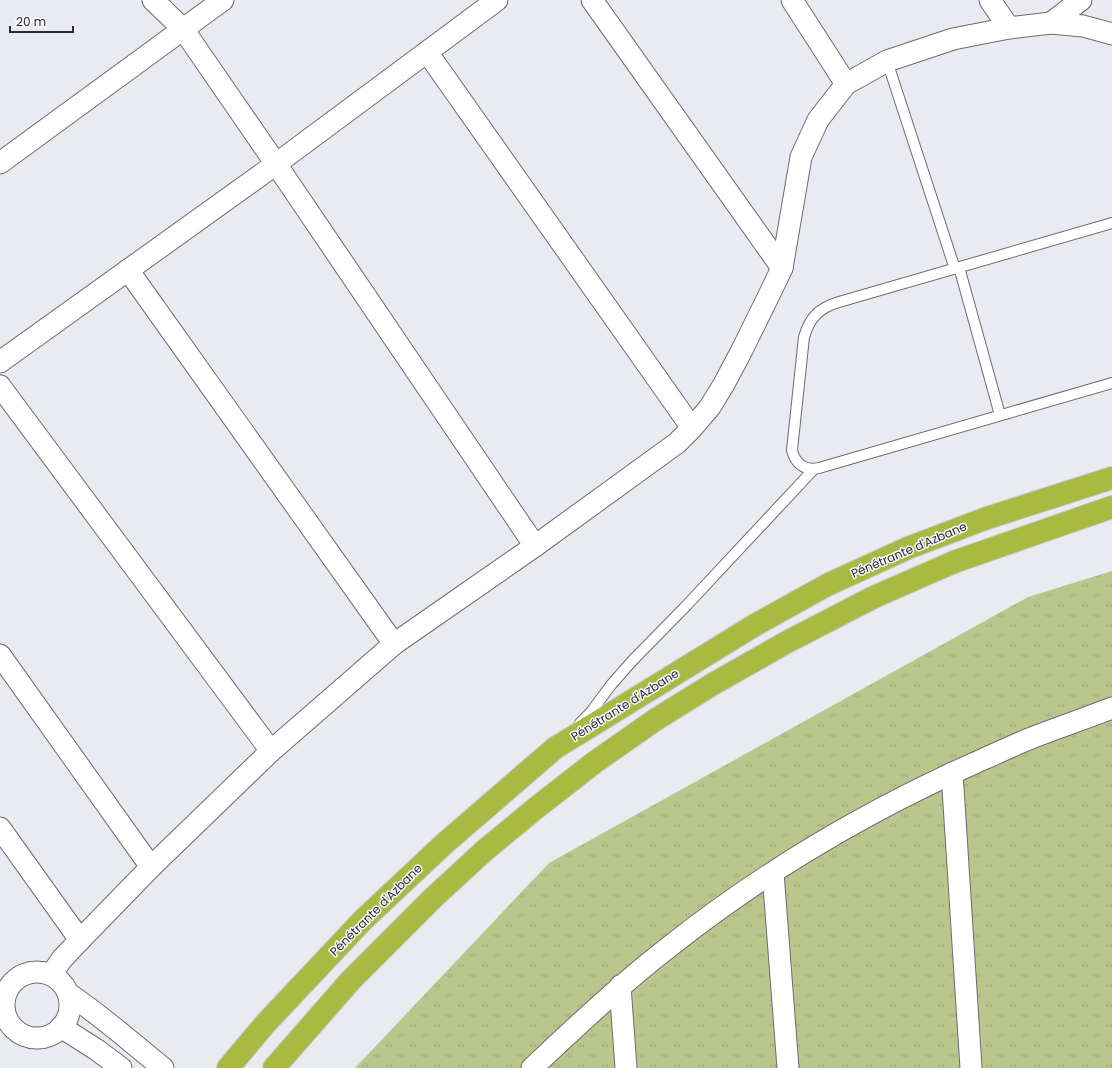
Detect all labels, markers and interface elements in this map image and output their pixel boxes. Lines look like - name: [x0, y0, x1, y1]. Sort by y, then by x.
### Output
- scale bar: [10, 8, 73, 34]
- text: 20 m: [16, 13, 46, 30]
- street label: Pénétrante d'Azbane: [848, 517, 969, 582]
- street label: Pénétrante d'Azbane: [568, 664, 682, 745]
- street label: Pénétrante d'Azbane: [326, 860, 426, 960]

